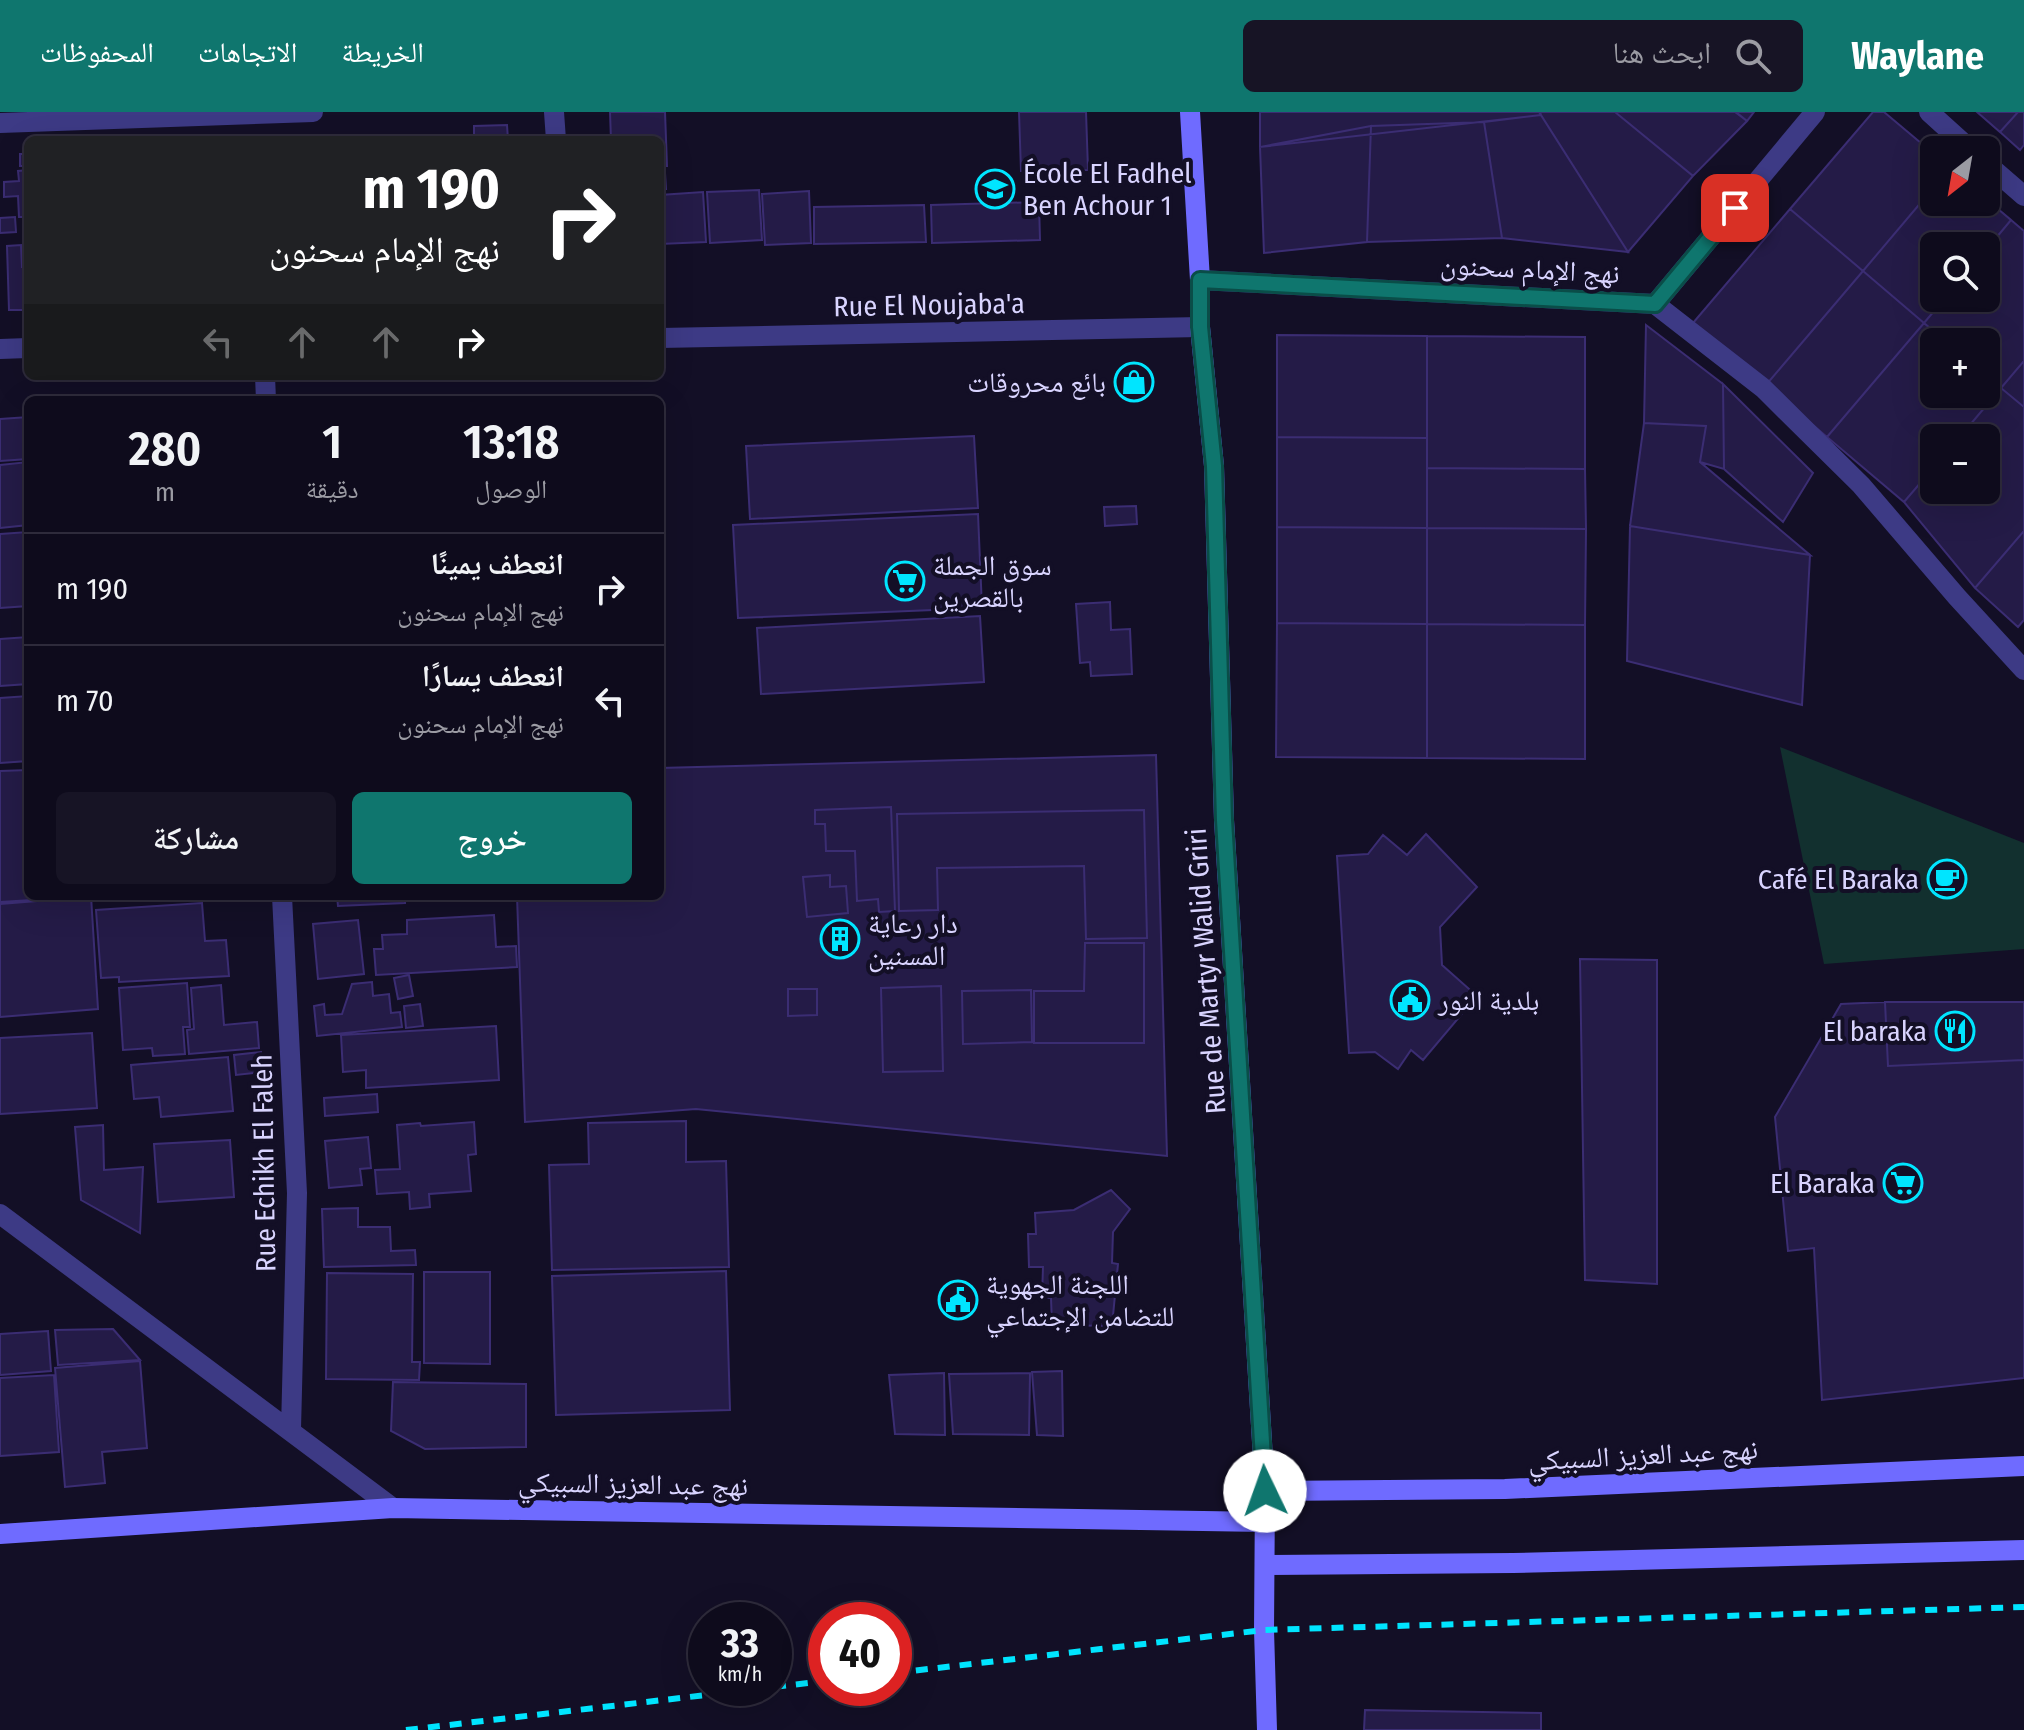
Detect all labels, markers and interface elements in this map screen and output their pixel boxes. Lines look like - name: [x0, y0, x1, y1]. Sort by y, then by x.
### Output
- search box: [1243, 20, 1803, 92]
- text: Waylane: [1851, 33, 1984, 79]
- icon: search: [1731, 34, 1775, 78]
- text: ابحث هنا: [1613, 35, 1711, 71]
- text: المحفوظات: [40, 36, 154, 69]
- text: الاتجاهات: [198, 36, 297, 69]
- text: الخريطة: [341, 36, 424, 69]
- north arrow: [1920, 136, 2000, 216]
- map controls: [1920, 136, 2000, 504]
- text: 190 m: [362, 156, 500, 223]
- place label: École El Fadhel Ben Achour 1: [1023, 157, 1192, 222]
- icon: right: [528, 168, 632, 272]
- school or university icon: École El Fadhel Ben Achour 1: [974, 168, 1016, 210]
- pin: [1701, 174, 1769, 242]
- icon: arrive: [1713, 186, 1757, 230]
- text: نهج الإمام سحنون: [269, 228, 500, 272]
- button: search: [1920, 232, 2000, 312]
- street label: نهج الإمام سحنون: [1439, 248, 1621, 292]
- street label: Rue El Noujaba'a: [833, 287, 1025, 323]
- icon: left: [196, 320, 240, 364]
- icon: ahead: [280, 320, 324, 364]
- icon: ahead: [364, 320, 408, 364]
- icon: right: [448, 320, 492, 364]
- button: +: [1920, 328, 2000, 408]
- shop icon: بائع محروقات: [1113, 361, 1155, 403]
- place label: بائع محروقات: [967, 366, 1106, 400]
- text: 1: [322, 413, 342, 471]
- text: 13:18: [463, 413, 560, 471]
- text: 280: [128, 420, 201, 478]
- button: −: [1920, 424, 2000, 504]
- text: دقيقة: [306, 474, 359, 505]
- text: الوصول: [475, 474, 547, 505]
- text: m: [155, 477, 175, 508]
- text: انعطف يمينًا: [431, 546, 564, 582]
- place label: سوق الجملة بالقصرين: [933, 549, 1052, 615]
- supermarket icon: سوق الجملة بالقصرين: [884, 560, 926, 602]
- icon: right: [588, 567, 632, 611]
- text: 190 m: [56, 571, 128, 607]
- text: نهج الإمام سحنون: [397, 597, 564, 628]
- text: انعطف يسارًا: [422, 658, 564, 694]
- icon: left: [588, 679, 632, 723]
- text: 70 m: [56, 683, 114, 719]
- text: نهج الإمام سحنون: [397, 709, 564, 740]
- button: مشاركة: [56, 792, 336, 884]
- button: خروج: [352, 792, 632, 884]
- street label: Rue de Martyr Walid Griri: [1180, 827, 1232, 1115]
- cafe icon: Café El Baraka: [1926, 858, 1968, 900]
- place label: Café El Baraka: [1758, 863, 1919, 896]
- place label: دار رعاية المسنين: [868, 907, 958, 973]
- building icon: دار رعاية المسنين: [819, 918, 861, 960]
- public building icon: بلدية النور: [1389, 979, 1431, 1021]
- place label: بلدية النور: [1437, 984, 1539, 1017]
- restaurant icon: El baraka: [1934, 1010, 1976, 1052]
- place label: El baraka: [1823, 1015, 1927, 1048]
- street label: Rue Echikh El Faleh: [246, 1054, 282, 1272]
- supermarket icon: El Baraka: [1882, 1162, 1924, 1204]
- place label: El Baraka: [1770, 1167, 1875, 1200]
- place label: اللجنة الجهوية للتضامن الإجتماعي: [986, 1268, 1175, 1339]
- public building icon: اللجنة الجهوية للتضامن الإجتماعي: [937, 1279, 979, 1321]
- street label: نهج عبد العزيز السبيكي: [1527, 1432, 1759, 1484]
- position arrow: [1223, 1449, 1307, 1533]
- street label: نهج عبد العزيز السبيكي: [517, 1465, 748, 1509]
- speed limit sign: 40: [808, 1602, 912, 1706]
- text: 33: [721, 1620, 759, 1668]
- text: km/h: [718, 1662, 762, 1686]

